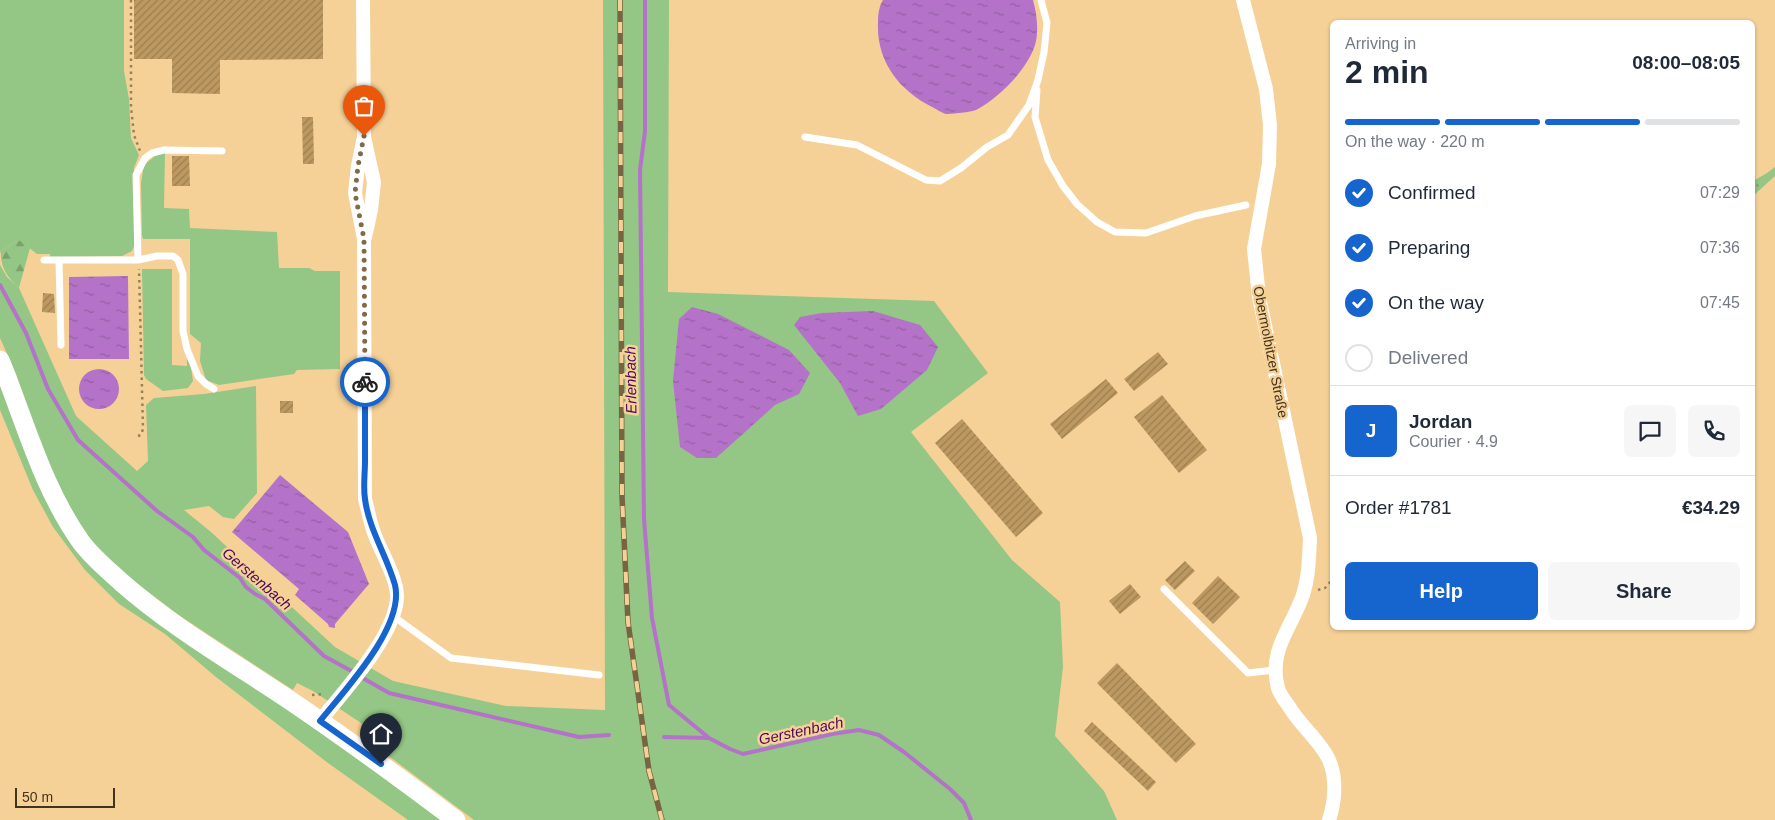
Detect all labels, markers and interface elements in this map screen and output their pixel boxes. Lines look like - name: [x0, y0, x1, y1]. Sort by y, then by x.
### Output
- text: Arriving in: [1345, 35, 1416, 52]
- text: 08:00–08:05: [1632, 52, 1740, 73]
- text: 2 min: [1345, 54, 1429, 90]
- pin: [343, 85, 385, 136]
- icon: bag: [350, 92, 378, 120]
- text: On the way · 220 m: [1345, 133, 1485, 150]
- icon: check: [1345, 179, 1373, 207]
- text: Confirmed: [1388, 182, 1476, 203]
- text: 07:29: [1700, 184, 1740, 201]
- icon: check: [1345, 234, 1373, 262]
- text: Preparing: [1388, 237, 1470, 258]
- text: 07:36: [1700, 239, 1740, 256]
- street label: Obermolbitzer Straße: [1250, 285, 1292, 419]
- icon: check: [1345, 289, 1373, 317]
- text: On the way: [1388, 292, 1484, 313]
- text: 07:45: [1700, 294, 1740, 311]
- water label: Erlenbach: [621, 346, 640, 414]
- text: Delivered: [1388, 347, 1468, 368]
- courier: [340, 357, 390, 407]
- icon: bike: [351, 368, 379, 396]
- button: chat: [1624, 405, 1676, 457]
- button: phone: [1688, 405, 1740, 457]
- text: Jordan: [1409, 411, 1472, 432]
- text: J: [1366, 420, 1376, 441]
- text: Courier · 4.9: [1409, 433, 1498, 450]
- text: Order #1781: [1345, 497, 1452, 518]
- text: €34.29: [1682, 497, 1740, 518]
- water label: Gerstenbach: [219, 544, 295, 613]
- button: Help: [1345, 562, 1538, 620]
- button: Share: [1548, 562, 1740, 620]
- pin: [360, 713, 402, 764]
- water label: Gerstenbach: [757, 713, 845, 748]
- icon: home: [367, 720, 395, 748]
- scale bar: [15, 785, 115, 808]
- text: 50 m: [22, 789, 53, 805]

